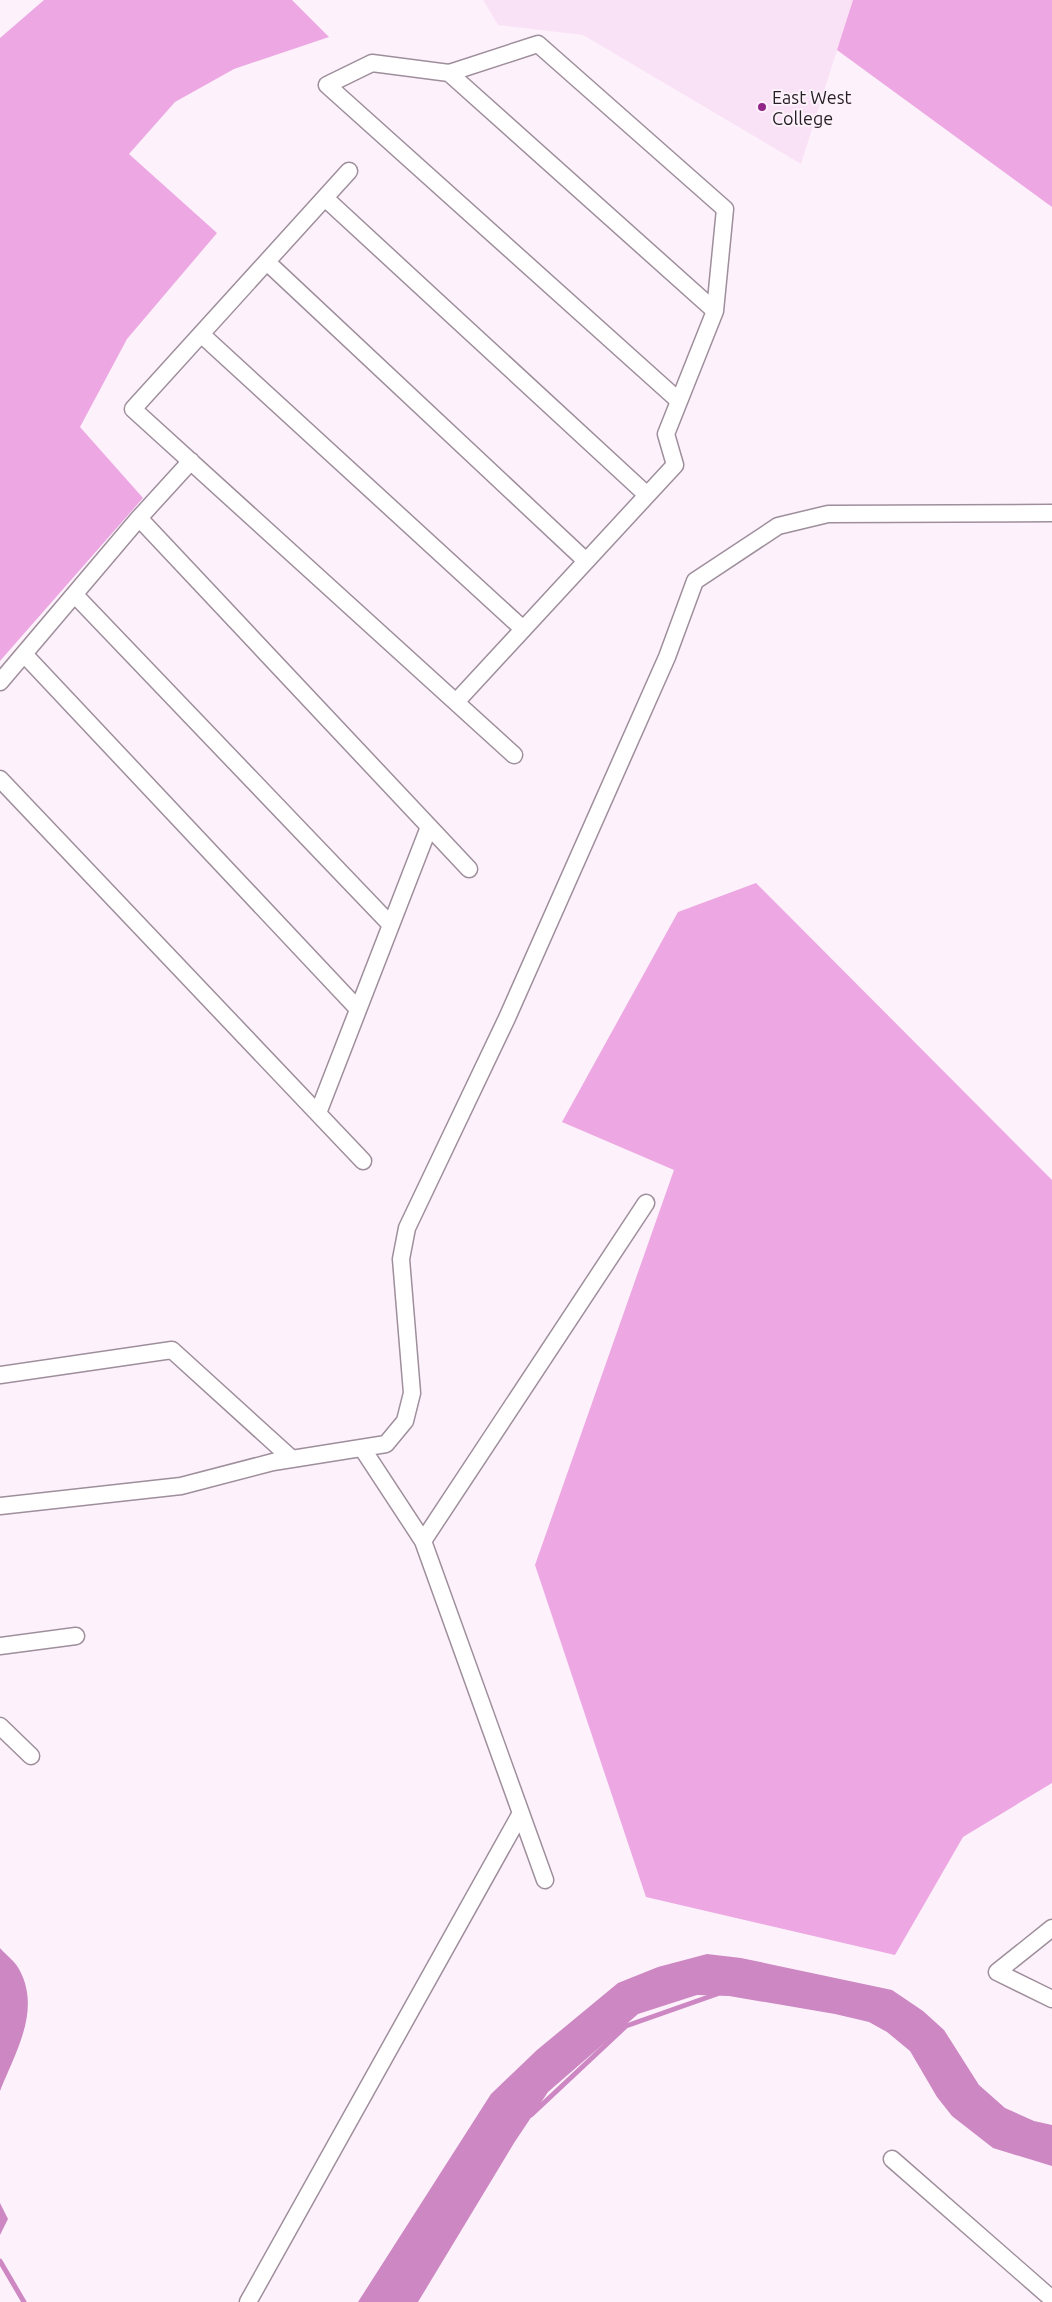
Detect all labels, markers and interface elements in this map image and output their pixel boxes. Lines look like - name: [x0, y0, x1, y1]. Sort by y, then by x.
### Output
- place label: East West College: [772, 87, 852, 128]
- marker: East West College: [756, 101, 768, 113]

